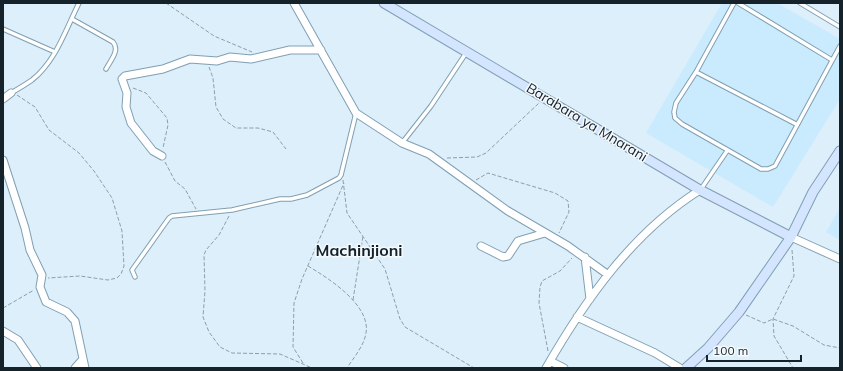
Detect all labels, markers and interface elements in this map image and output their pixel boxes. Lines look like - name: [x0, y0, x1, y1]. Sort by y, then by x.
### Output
- street label: Barabara ya Mnarani: [523, 79, 651, 165]
- district label: Machinjioni: [315, 240, 403, 260]
- scale bar: [707, 337, 801, 363]
- text: 100 m: [713, 343, 748, 358]

